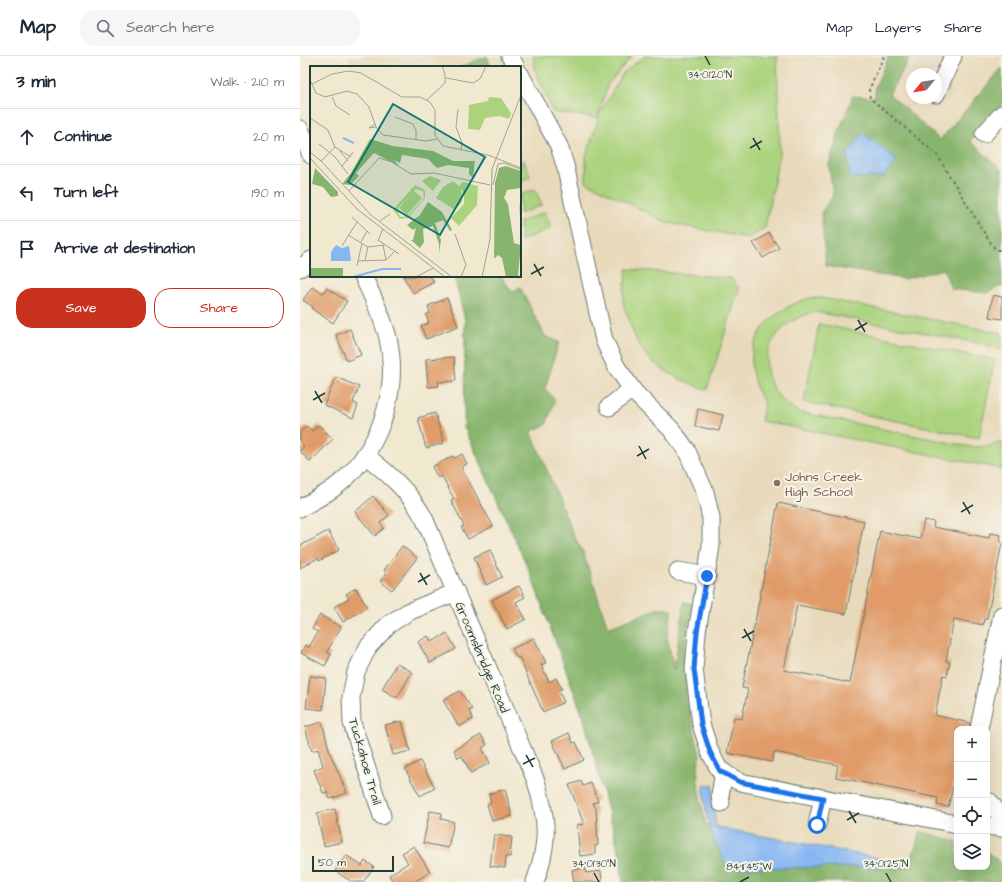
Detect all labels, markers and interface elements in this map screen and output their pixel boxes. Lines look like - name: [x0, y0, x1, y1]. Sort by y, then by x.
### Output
- search box: [80, 10, 360, 46]
- text: Map: [20, 14, 56, 41]
- icon: search: [94, 17, 116, 39]
- text: Search here: [126, 17, 215, 38]
- text: Map: [826, 18, 853, 38]
- text: Layers: [875, 18, 922, 38]
- text: Share: [944, 18, 982, 38]
- inset map: [310, 66, 521, 277]
- text: 34°01'20"N: [688, 68, 732, 82]
- north arrow: [906, 68, 942, 104]
- text: 3 min: [16, 70, 56, 94]
- text: Walk · 210 m: [210, 73, 284, 91]
- icon: ahead: [16, 126, 38, 148]
- text: Continue: [54, 126, 112, 147]
- text: 20 m: [253, 128, 284, 146]
- icon: left: [16, 182, 38, 204]
- text: Turn left: [54, 182, 118, 203]
- text: 190 m: [251, 184, 284, 202]
- icon: arrive: [16, 238, 38, 260]
- text: Arrive at destination: [54, 238, 195, 259]
- button: Save: [16, 288, 146, 328]
- button: Share: [154, 288, 284, 328]
- place label: Johns Creek High School: [785, 468, 862, 502]
- marker: Johns Creek High School: [772, 478, 782, 488]
- route end: [698, 567, 716, 585]
- street label: Groomsbridge Road: [450, 599, 514, 717]
- street label: Tuckahoe Trail: [344, 716, 386, 807]
- map controls: [954, 726, 990, 870]
- button: +: [954, 726, 990, 762]
- button: −: [954, 762, 990, 798]
- button: locate: [954, 798, 990, 834]
- route start: [808, 816, 826, 834]
- button: layers: [954, 834, 990, 870]
- scale bar: [312, 854, 394, 873]
- text: 50 m: [318, 855, 346, 870]
- text: 34°01'30"N: [572, 857, 616, 871]
- text: 34°01'25"N: [864, 857, 908, 871]
- text: 84°11'45"W: [726, 860, 772, 874]

